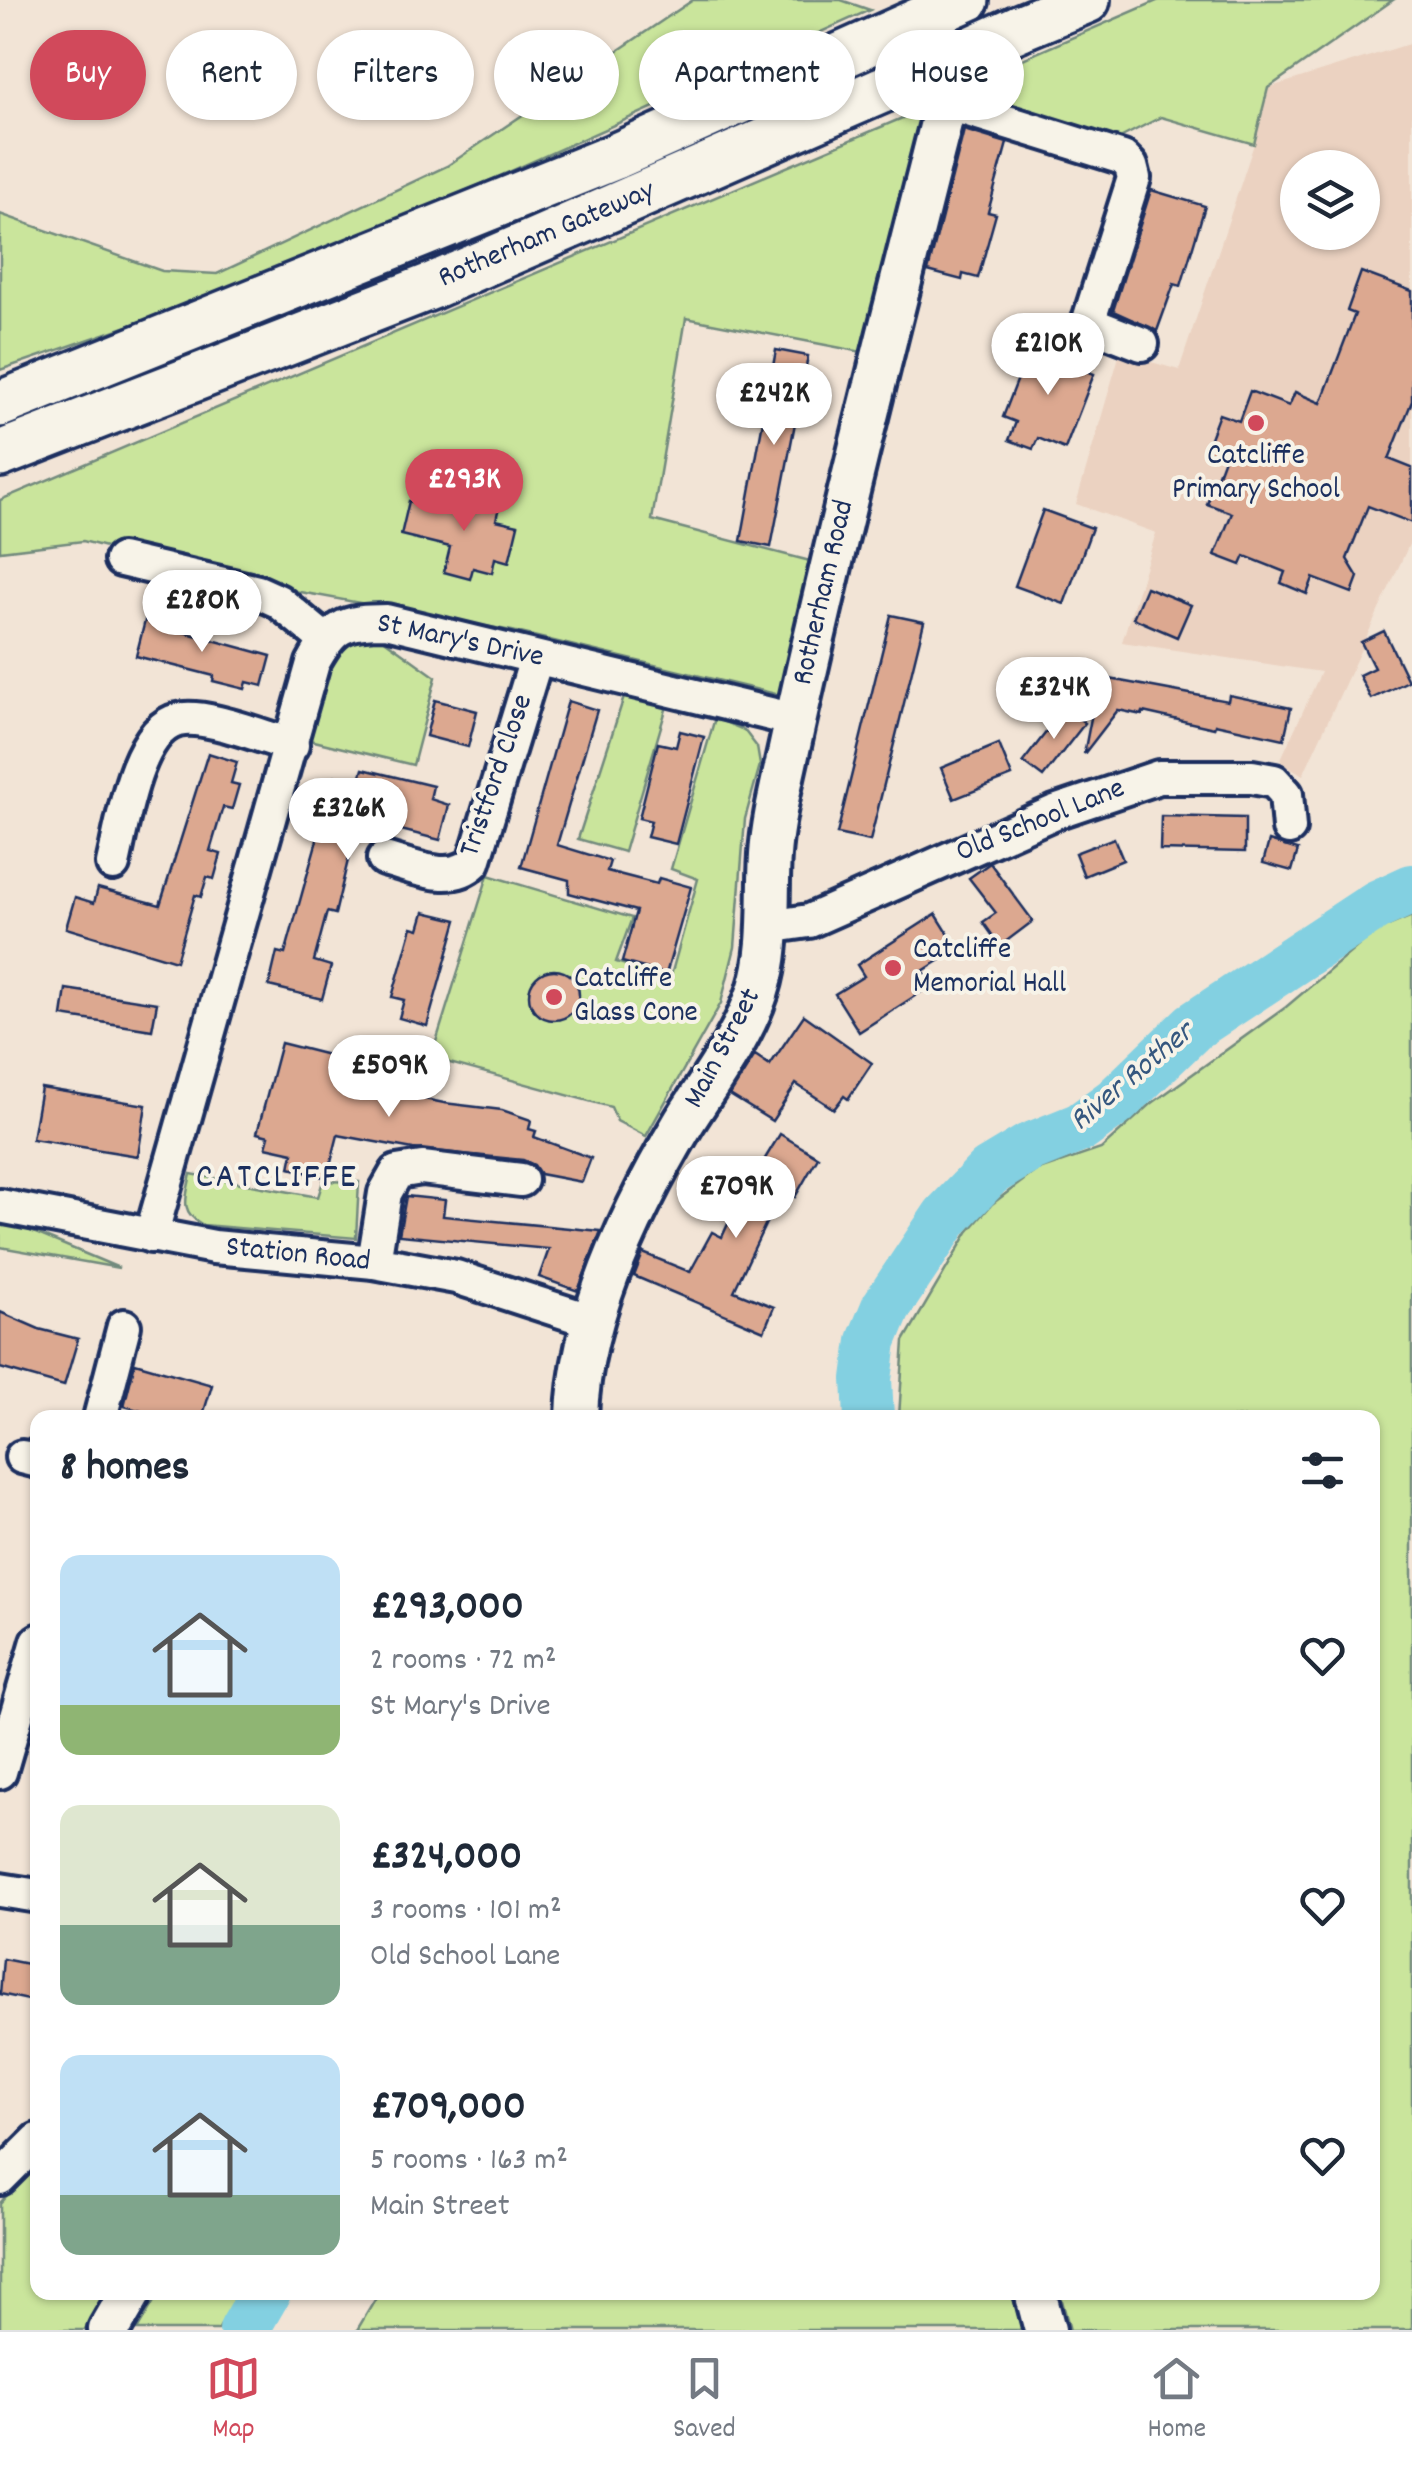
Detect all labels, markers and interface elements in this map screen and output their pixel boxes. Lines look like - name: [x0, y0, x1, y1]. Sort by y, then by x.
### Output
- chip: Buy: [30, 30, 146, 120]
- chip: Rent: [166, 30, 297, 120]
- chip: Filters: [317, 30, 474, 120]
- chip: New: [494, 30, 619, 120]
- chip: Apartment: [639, 30, 855, 120]
- chip: House: [875, 30, 1024, 120]
- map controls: [1280, 150, 1380, 250]
- button: layers: [1280, 150, 1380, 250]
- street label: Rotherham Gateway: [432, 171, 663, 301]
- pin: £210K: [978, 313, 1118, 398]
- text: £210K: [1013, 322, 1083, 368]
- pin: £242K: [704, 363, 844, 448]
- text: £242K: [738, 372, 810, 418]
- marker: Catcliffe Primary School: [1245, 412, 1267, 434]
- place label: Catcliffe Primary School: [1172, 436, 1340, 513]
- pin: £293K: [394, 449, 534, 534]
- text: £293K: [427, 458, 501, 504]
- street label: Rotherham Road: [783, 496, 867, 690]
- pin: £280K: [132, 570, 272, 655]
- text: £280K: [164, 579, 240, 625]
- street label: St Mary's Drive: [373, 603, 547, 681]
- pin: £324K: [984, 657, 1124, 742]
- text: £324K: [1018, 666, 1090, 712]
- street label: Tristford Close: [450, 689, 546, 863]
- street label: Old School Lane: [950, 769, 1132, 875]
- pin: £326K: [278, 778, 418, 863]
- text: £326K: [311, 787, 385, 833]
- place label: Catcliffe Memorial Hall: [913, 930, 1066, 1007]
- marker: Catcliffe Memorial Hall: [882, 957, 904, 979]
- place label: Catcliffe Glass Cone: [574, 959, 698, 1036]
- street label: Main Street: [674, 981, 774, 1117]
- marker: Catcliffe Glass Cone: [543, 986, 565, 1008]
- water label: River Rother: [1061, 1010, 1208, 1144]
- pin: £509K: [319, 1035, 459, 1120]
- text: £509K: [350, 1044, 428, 1090]
- district label: CATCLIFFE: [196, 1154, 358, 1204]
- pin: £709K: [666, 1156, 806, 1241]
- text: £709K: [698, 1165, 774, 1211]
- street label: Station Road: [224, 1227, 372, 1285]
- text: 8 homes: [60, 1440, 189, 1500]
- icon: filters: [1295, 1443, 1350, 1498]
- text: £293,000: [370, 1579, 524, 1639]
- icon: home: [140, 1595, 260, 1715]
- icon: heart: [1295, 1628, 1350, 1683]
- text: 2 rooms · 72 m²: [370, 1639, 556, 1685]
- text: St Mary's Drive: [370, 1685, 551, 1731]
- text: £324,000: [370, 1829, 522, 1889]
- icon: home: [140, 1845, 260, 1965]
- icon: heart: [1295, 1878, 1350, 1933]
- text: 3 rooms · 101 m²: [370, 1889, 562, 1935]
- text: Old School Lane: [370, 1935, 560, 1981]
- text: £709,000: [370, 2079, 526, 2139]
- icon: home: [140, 2095, 260, 2215]
- icon: heart: [1295, 2128, 1350, 2183]
- text: 5 rooms · 163 m²: [370, 2139, 568, 2185]
- text: Main Street: [370, 2185, 510, 2231]
- tab: Map: [206, 2351, 261, 2451]
- tab: Saved: [673, 2351, 736, 2451]
- tab: Home: [1148, 2351, 1206, 2451]

